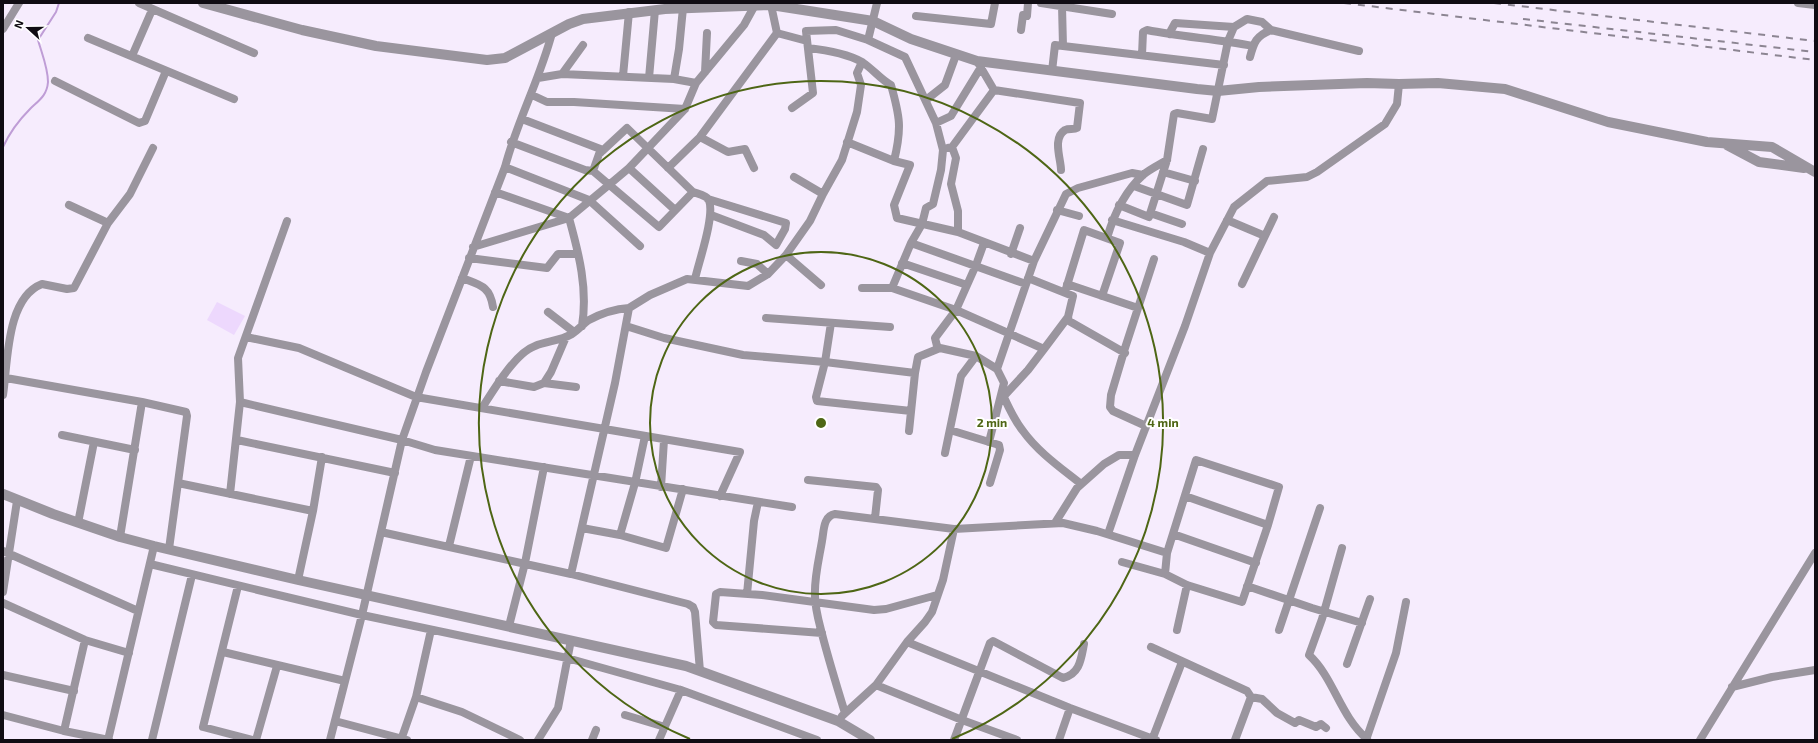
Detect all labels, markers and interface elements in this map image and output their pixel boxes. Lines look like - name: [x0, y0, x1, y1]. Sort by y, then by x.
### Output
- north arrow: [8, 8, 48, 48]
- text: N: [11, 18, 26, 30]
- text: 2 min: [977, 415, 1007, 429]
- text: 4 min: [1147, 415, 1179, 429]
- centre of rings: [814, 416, 828, 430]

